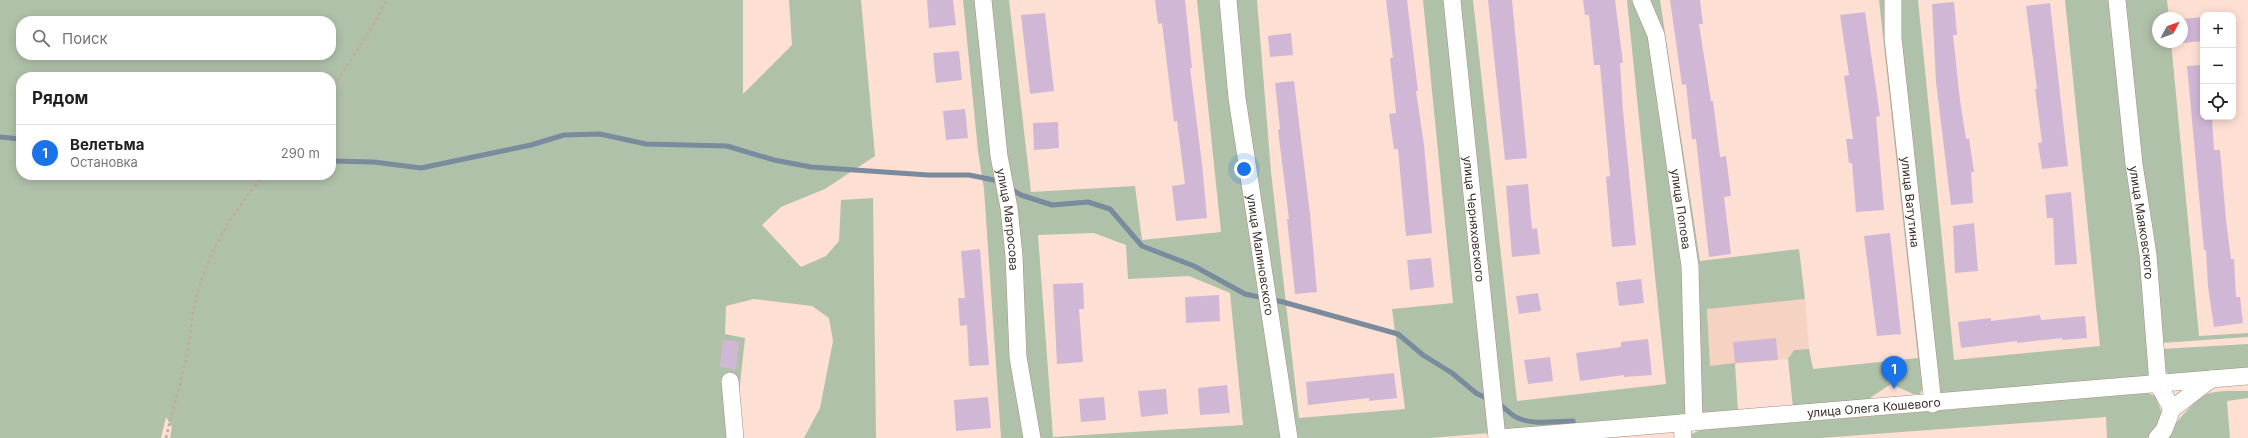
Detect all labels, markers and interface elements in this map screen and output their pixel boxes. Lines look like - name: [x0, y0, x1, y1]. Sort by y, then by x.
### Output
- north arrow: [2152, 12, 2188, 48]
- map controls: [2200, 12, 2236, 120]
- button: +: [2200, 12, 2236, 48]
- search box: [16, 16, 336, 60]
- icon: search: [30, 27, 52, 49]
- text: Поиск: [62, 29, 108, 48]
- button: −: [2200, 48, 2236, 84]
- button: locate: [2200, 84, 2236, 120]
- text: Рядом: [32, 88, 88, 108]
- text: Велетьма: [70, 135, 144, 154]
- text: 1: [42, 145, 48, 161]
- text: 290 m: [281, 145, 320, 161]
- text: Остановка: [70, 154, 138, 170]
- street label: улица Черняховского: [1461, 155, 1488, 283]
- street label: улица Ватутина: [1898, 156, 1923, 248]
- your location: [1234, 159, 1254, 179]
- street label: улица Маяковского: [2127, 165, 2157, 280]
- street label: улица Матросова: [994, 167, 1022, 271]
- street label: улица Попова: [1668, 168, 1695, 250]
- street label: улица Малиновского: [1244, 193, 1278, 317]
- pin: 1: [1881, 356, 1907, 389]
- street label: улица Олега Кошевого: [1806, 394, 1941, 420]

